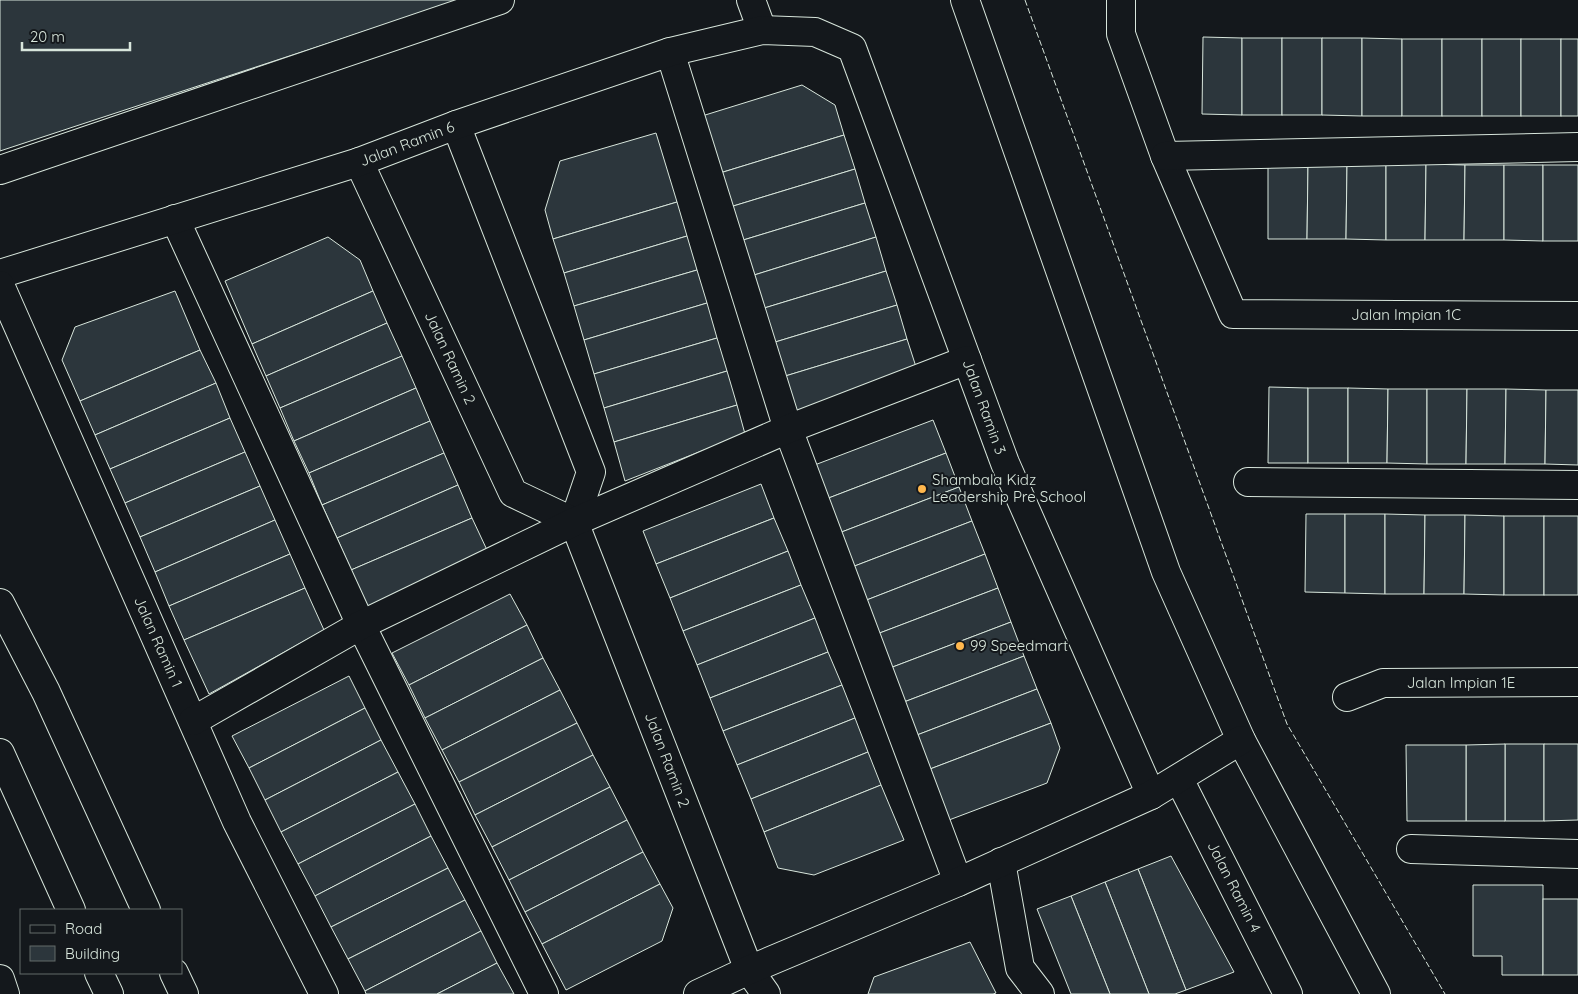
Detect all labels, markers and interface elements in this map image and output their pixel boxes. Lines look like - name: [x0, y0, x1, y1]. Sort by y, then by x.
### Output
- scale bar: [22, 20, 130, 52]
- text: 20 m: [30, 27, 65, 46]
- street label: Jalan Ramin 6: [357, 117, 457, 170]
- street label: Jalan Impian 1C: [1351, 305, 1461, 324]
- street label: Jalan Ramin 2: [421, 308, 480, 407]
- street label: Jalan Ramin 3: [958, 357, 1010, 457]
- place label: Shambala Kidz Leadership Pre School: [932, 470, 1086, 506]
- marker: Shambala Kidz Leadership Pre School: [916, 483, 928, 495]
- street label: Jalan Ramin 1: [130, 593, 187, 690]
- place label: 99 Speedmart: [970, 636, 1068, 655]
- marker: 99 Speedmart: [954, 640, 966, 652]
- street label: Jalan Impian 1E: [1407, 673, 1515, 692]
- street label: Jalan Ramin 2: [641, 710, 694, 810]
- street label: Jalan Ramin 4: [1203, 838, 1266, 936]
- legend: [20, 909, 182, 974]
- text: Road: [65, 919, 102, 938]
- text: Building: [65, 944, 120, 963]

